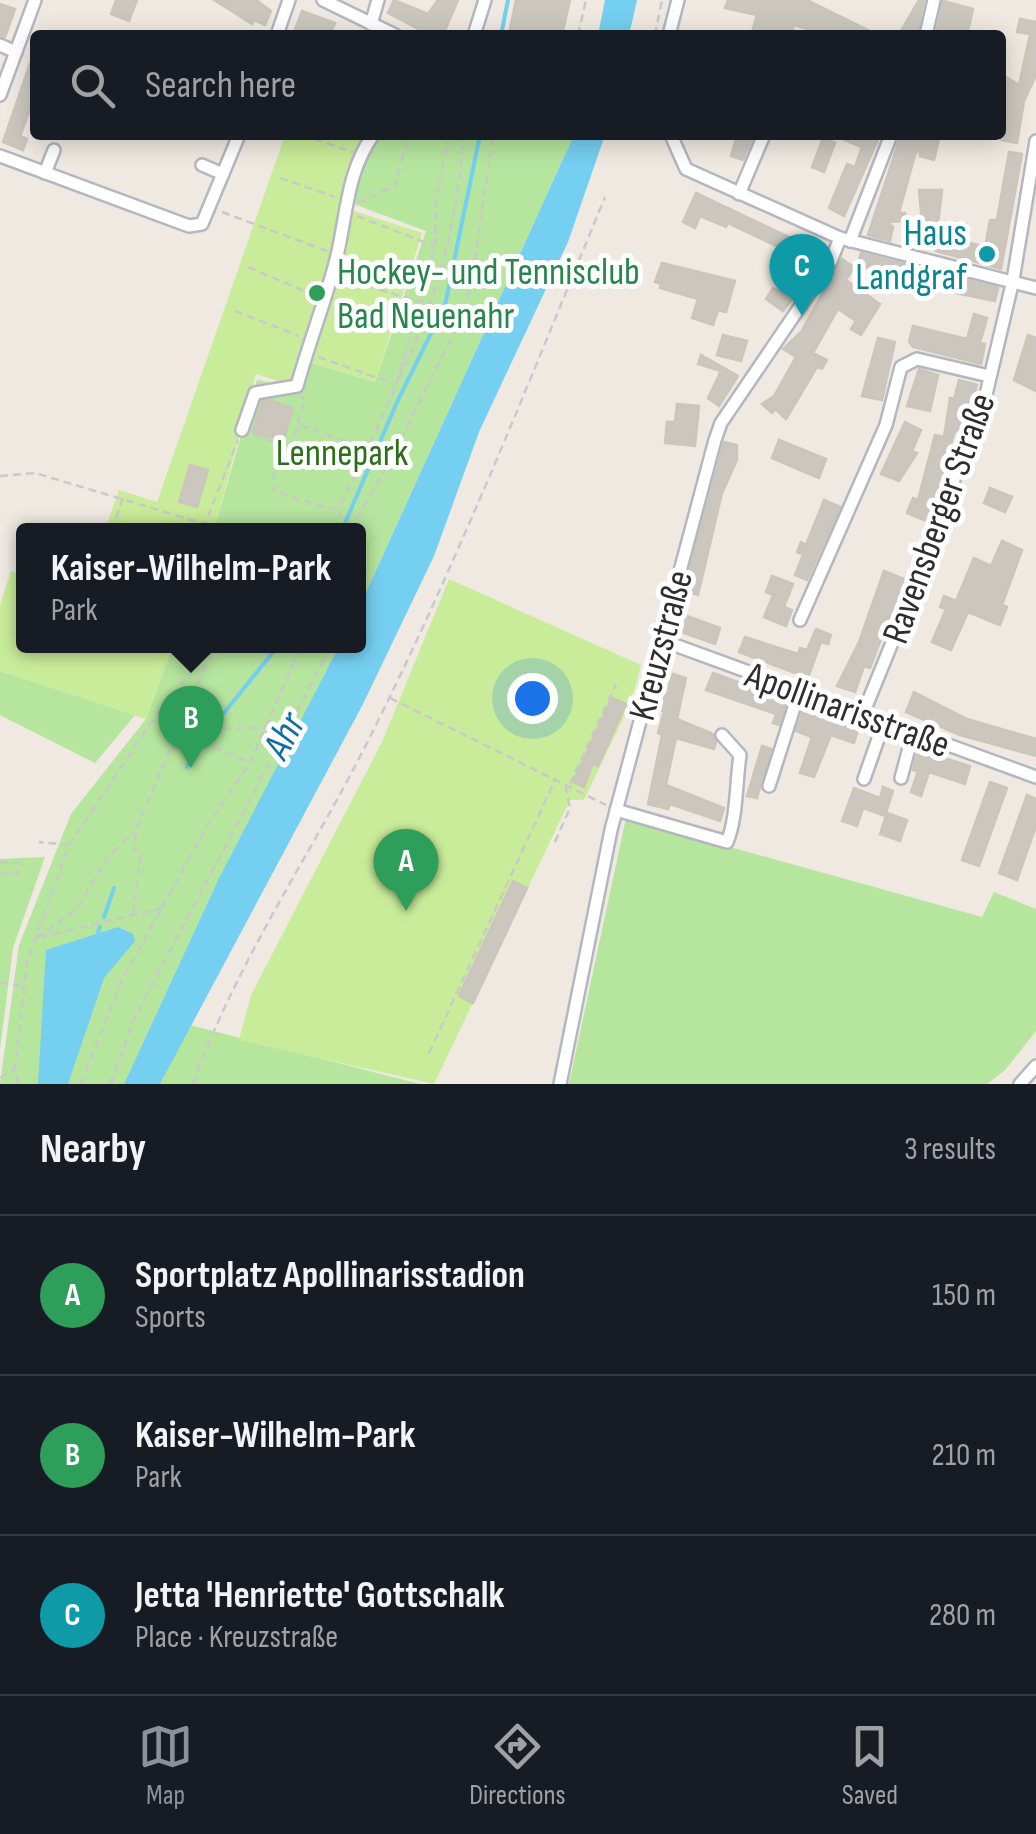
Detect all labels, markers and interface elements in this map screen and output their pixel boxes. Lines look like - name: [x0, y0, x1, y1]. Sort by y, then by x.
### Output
- search box: [30, 30, 1006, 140]
- icon: search: [65, 58, 120, 113]
- text: Search here: [145, 63, 296, 108]
- place label: Haus Landgraf: [855, 211, 968, 300]
- pin: C: [770, 234, 834, 316]
- marker: Haus Landgraf: [976, 243, 998, 265]
- place label: Hockey- und Tennisclub Bad Neuenahr: [337, 250, 640, 339]
- marker: Hockey- und Tennisclub Bad Neuenahr: [306, 282, 328, 304]
- street label: Ravensberger Straße: [873, 387, 1006, 650]
- park label: Lennepark: [276, 431, 409, 476]
- popup: [16, 523, 366, 653]
- text: Kaiser-Wilhelm-Park: [51, 546, 331, 591]
- street label: Kreuzstraße: [620, 565, 703, 725]
- text: Park: [51, 591, 98, 630]
- street label: Apollinarisstraße: [738, 652, 956, 768]
- your location: [507, 673, 558, 724]
- pin: B: [158, 686, 224, 768]
- water label: Ahr: [252, 703, 317, 769]
- pin: A: [374, 828, 438, 911]
- text: Nearby: [40, 1124, 146, 1175]
- text: 3 results: [904, 1130, 996, 1169]
- text: Sportplatz Apollinarisstadion: [135, 1253, 525, 1298]
- text: A: [65, 1276, 80, 1315]
- text: 150 m: [932, 1276, 996, 1315]
- text: Sports: [135, 1298, 206, 1337]
- text: Kaiser-Wilhelm-Park: [135, 1413, 416, 1458]
- text: B: [65, 1436, 80, 1475]
- text: 210 m: [932, 1436, 996, 1475]
- text: Park: [135, 1458, 182, 1497]
- text: Jetta 'Henriette' Gottschalk: [135, 1573, 505, 1618]
- text: C: [64, 1596, 81, 1635]
- text: 280 m: [929, 1596, 996, 1635]
- text: Place · Kreuzstraße: [135, 1618, 338, 1657]
- tab: Map: [138, 1719, 193, 1812]
- tab: Directions: [469, 1719, 566, 1812]
- tab: Saved: [842, 1719, 898, 1812]

